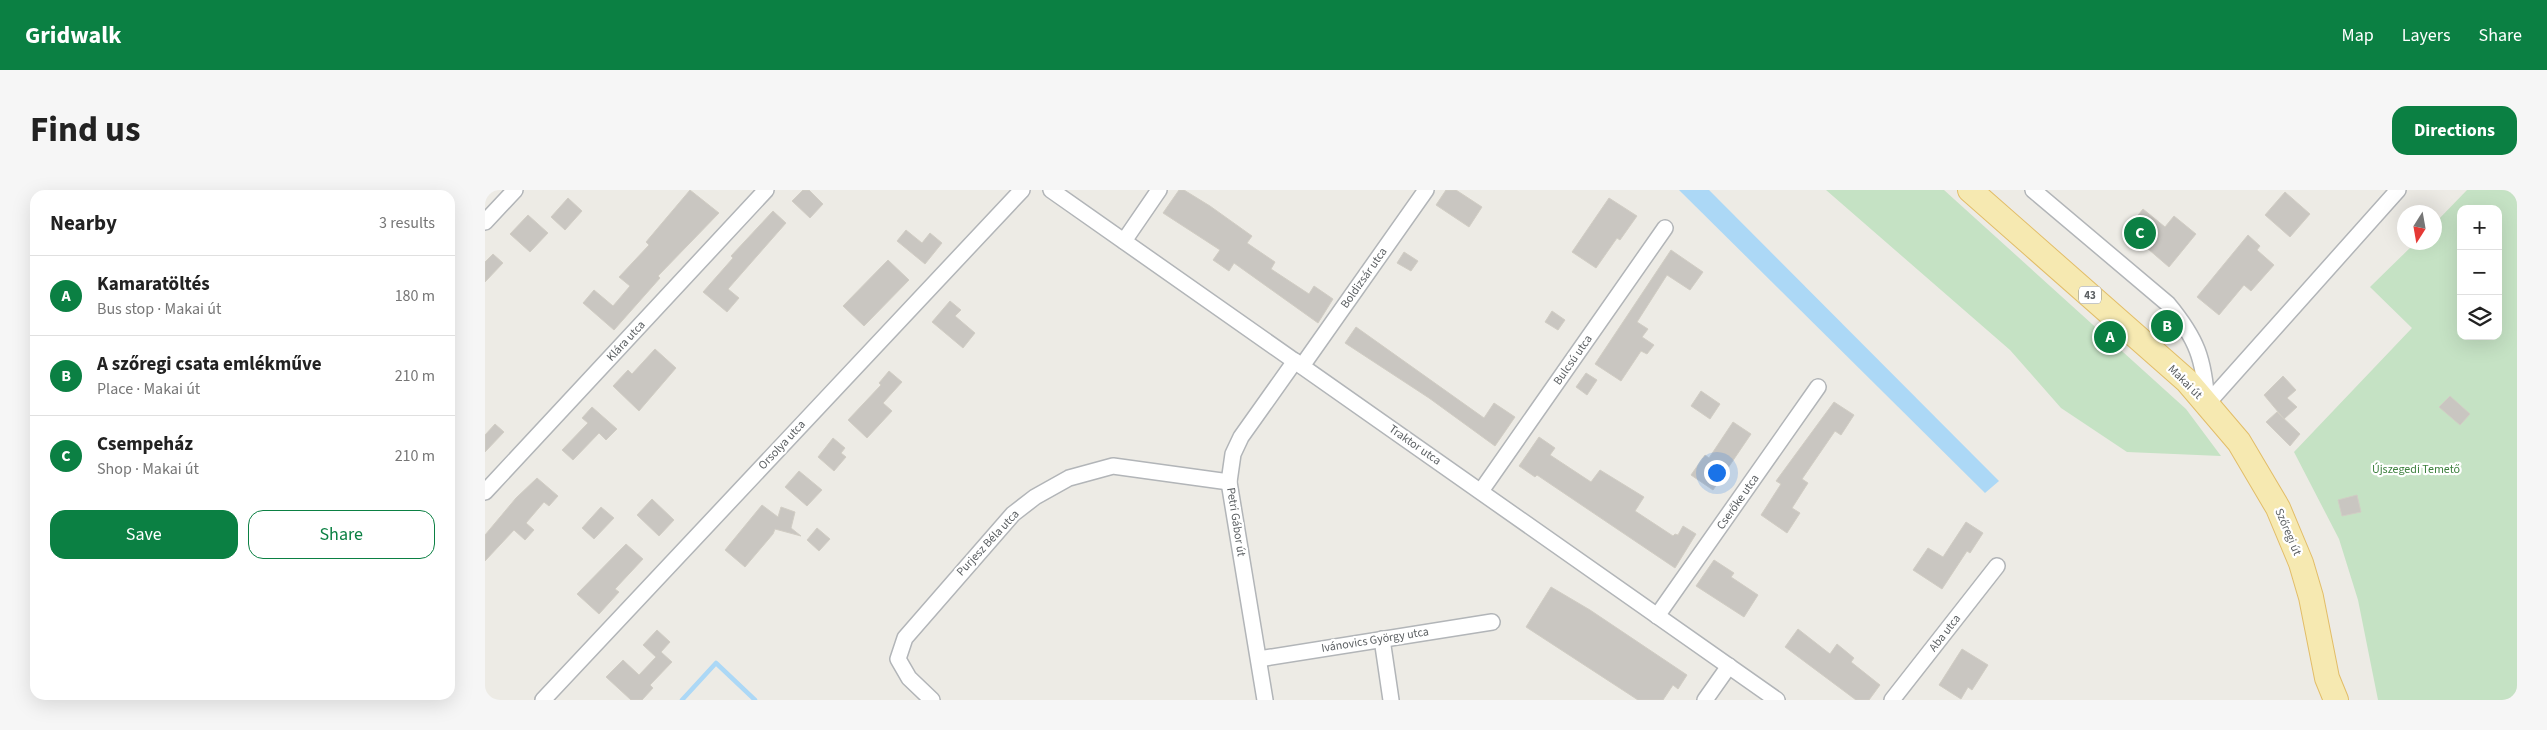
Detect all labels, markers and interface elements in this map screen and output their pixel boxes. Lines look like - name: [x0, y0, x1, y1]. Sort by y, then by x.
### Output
- text: Gridwalk: [25, 18, 121, 53]
- text: Map: [2342, 23, 2374, 48]
- text: Layers: [2402, 23, 2451, 48]
- text: Share: [2479, 23, 2522, 48]
- text: Find us: [30, 105, 140, 155]
- button: Directions: [2392, 106, 2517, 155]
- north arrow: [2397, 205, 2442, 250]
- map controls: [2457, 205, 2502, 340]
- button: +: [2457, 205, 2502, 250]
- text: Nearby: [50, 208, 117, 238]
- text: 3 results: [379, 212, 435, 234]
- pin: C: [2124, 214, 2156, 252]
- street label: Boldizsár utca: [1337, 244, 1391, 312]
- button: −: [2457, 250, 2502, 295]
- text: Kamaratöltés: [97, 271, 210, 298]
- text: A: [61, 285, 71, 307]
- text: 180 m: [395, 285, 435, 307]
- road number: 43: [2079, 286, 2101, 304]
- button: layers: [2457, 295, 2502, 340]
- text: Bus stop · Makai út: [97, 298, 221, 320]
- pin: B: [2151, 307, 2183, 345]
- street label: Klára utca: [603, 317, 649, 365]
- pin: A: [2094, 318, 2126, 356]
- street label: Bulcsú utca: [1549, 331, 1597, 389]
- text: A szőregi csata emlékműve: [97, 351, 322, 378]
- street label: Makai út: [2164, 361, 2206, 403]
- text: B: [61, 365, 71, 387]
- text: 210 m: [395, 365, 435, 387]
- text: Place · Makai út: [97, 378, 200, 400]
- street label: Orsolya utca: [755, 416, 809, 474]
- street label: Traktor utca: [1385, 421, 1445, 469]
- text: Csempeház: [97, 431, 193, 458]
- text: C: [61, 445, 71, 467]
- text: 210 m: [395, 445, 435, 467]
- text: Shop · Makai út: [97, 458, 199, 480]
- your location: [1704, 460, 1730, 486]
- park label: Újszegedi Temető: [2372, 461, 2460, 478]
- street label: Cserőke utca: [1713, 471, 1763, 533]
- street label: Petri Gábor út: [1222, 486, 1250, 558]
- street label: Purjesz Béla utca: [953, 506, 1023, 580]
- street label: Szőregi út: [2270, 506, 2306, 558]
- button: Save: [50, 510, 238, 559]
- button: Share: [248, 510, 435, 559]
- street label: Aba utca: [1925, 611, 1965, 655]
- street label: Ivánovics György utca: [1320, 623, 1430, 657]

